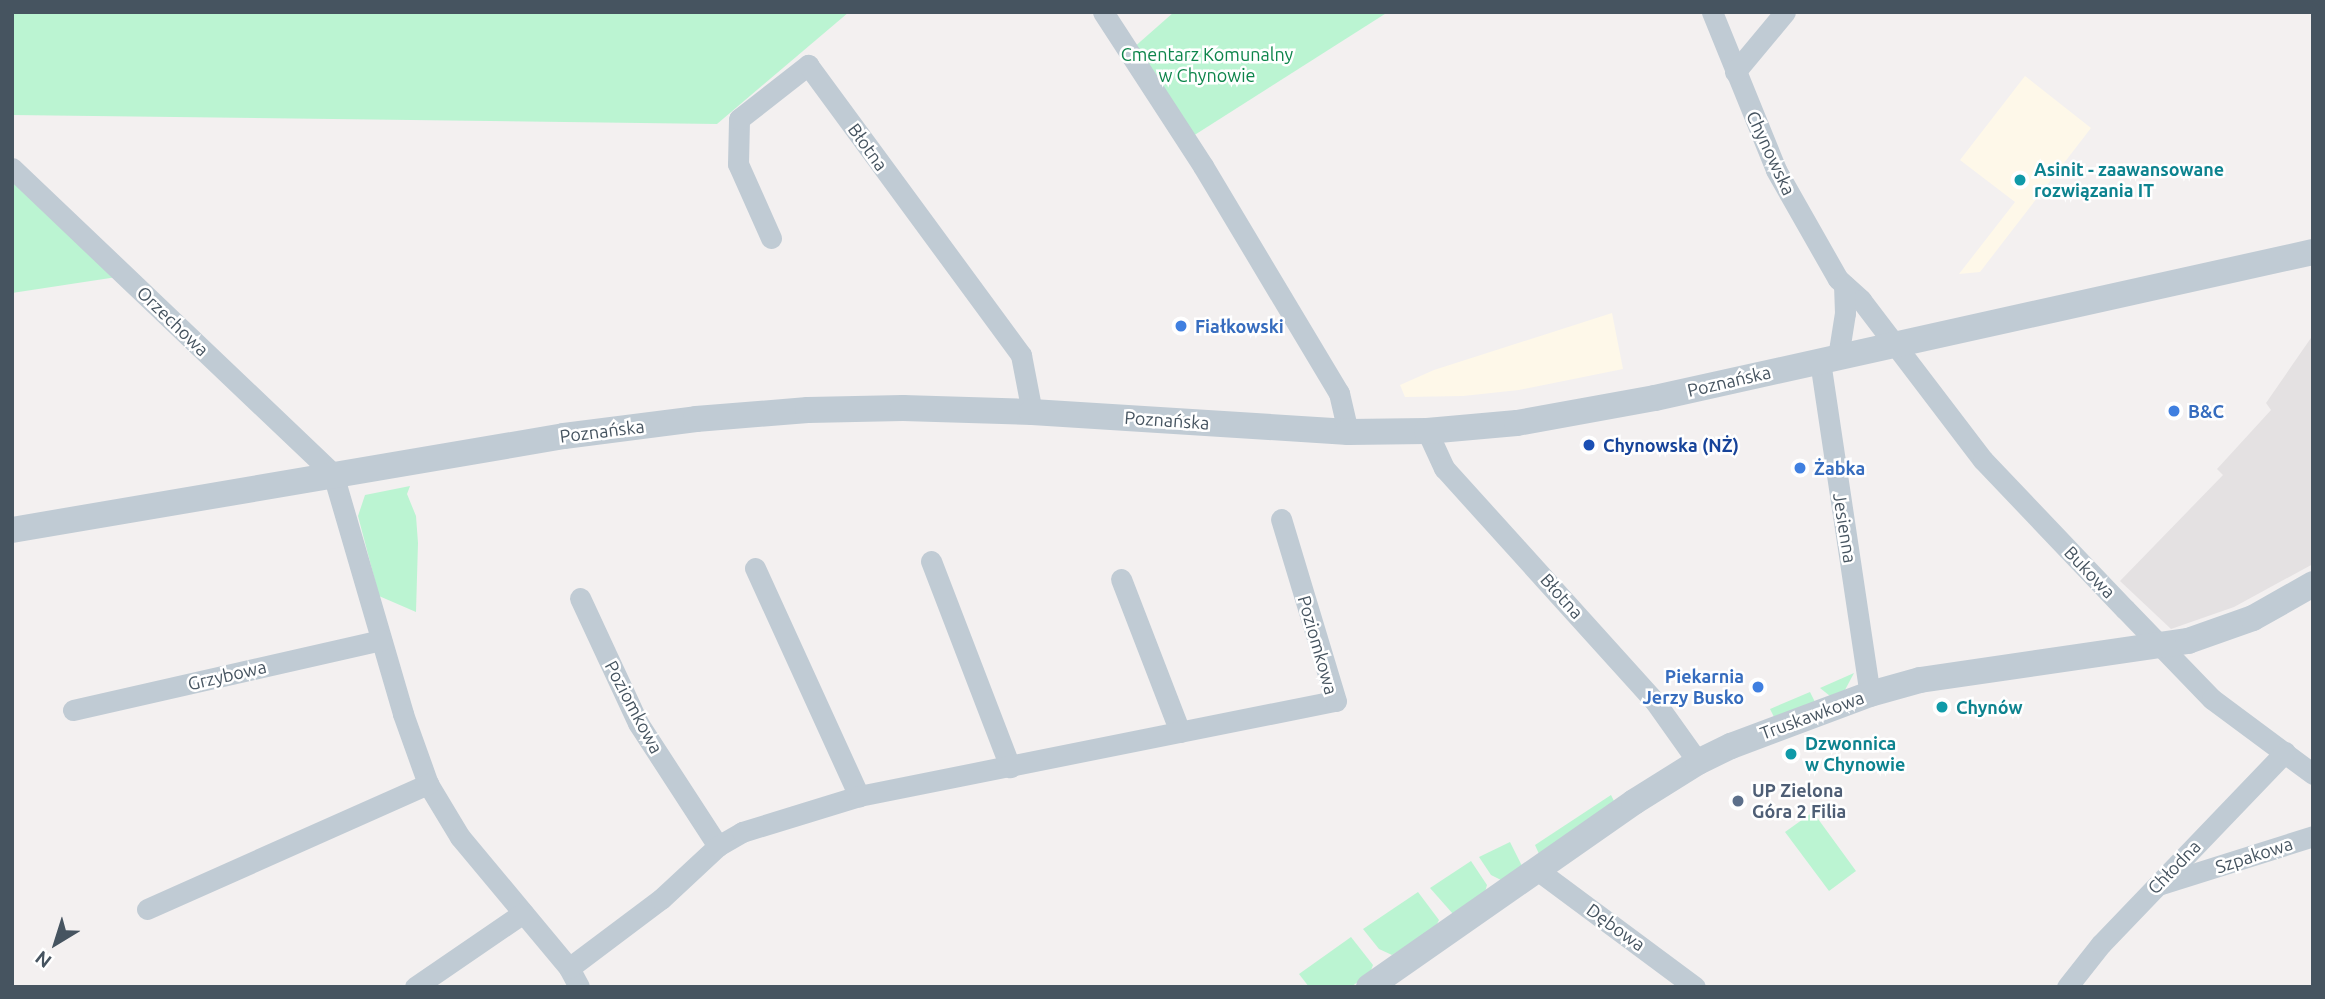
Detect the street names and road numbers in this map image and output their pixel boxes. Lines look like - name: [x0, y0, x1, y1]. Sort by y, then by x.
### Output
- street label: Chynowska: [1742, 107, 1800, 199]
- street label: Błotna: [844, 119, 892, 175]
- street label: Orzechowa: [133, 282, 213, 360]
- street label: Poznańska: [1685, 361, 1773, 401]
- street label: Poznańska: [1124, 406, 1210, 434]
- street label: Poznańska: [558, 415, 646, 447]
- street label: Jesienna: [1829, 491, 1861, 565]
- street label: Bukowa: [2060, 541, 2120, 603]
- street label: Błotna: [1536, 569, 1588, 623]
- street label: Poziomkowa: [1294, 593, 1342, 697]
- street label: Grzybowa: [186, 655, 268, 695]
- street label: Poziomkowa: [600, 657, 668, 757]
- street label: Truskawkowa: [1757, 686, 1867, 744]
- street label: Szpakowa: [2213, 832, 2295, 878]
- street label: Chłodna: [2143, 836, 2205, 898]
- street label: Dębowa: [1583, 899, 1649, 955]

